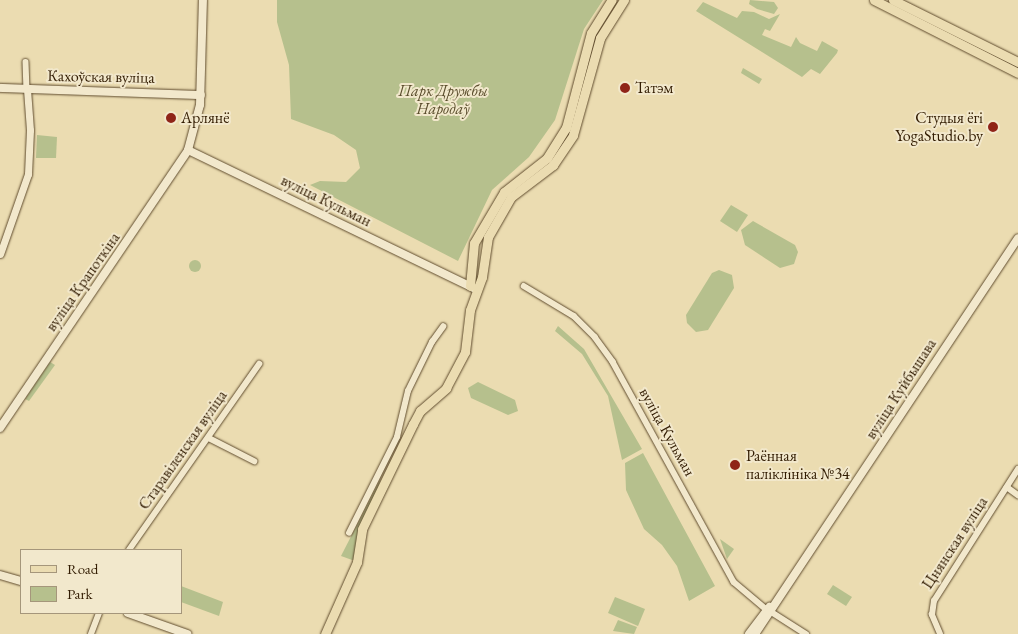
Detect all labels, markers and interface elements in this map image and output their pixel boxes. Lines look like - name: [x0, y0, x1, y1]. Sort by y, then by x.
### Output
- street label: Кахоўская вуліца: [47, 66, 155, 88]
- place label: Татэм: [635, 78, 673, 98]
- park label: Парк Дружбы Народаў: [398, 81, 488, 119]
- marker: Татэм: [619, 82, 631, 94]
- place label: Арлянё: [181, 108, 229, 128]
- place label: Студыя ёгі YogaStudio.by: [895, 108, 983, 146]
- marker: Арлянё: [165, 112, 177, 124]
- marker: Студыя ёгі YogaStudio.by: [987, 121, 999, 133]
- street label: вуліца Кульман: [278, 171, 374, 231]
- street label: вуліца Крапоткіна: [42, 229, 124, 335]
- street label: вуліца Куйбышава: [861, 335, 941, 443]
- street label: вуліца Кульман: [635, 384, 699, 480]
- street label: Старавіленская вуліца: [135, 387, 231, 513]
- place label: Раённая паліклініка №34: [746, 446, 850, 484]
- marker: Раённая паліклініка №34: [728, 458, 742, 472]
- street label: Цнянская вуліца: [918, 493, 992, 593]
- legend: [20, 549, 182, 614]
- text: Road: [67, 559, 98, 578]
- text: Park: [67, 584, 93, 603]

